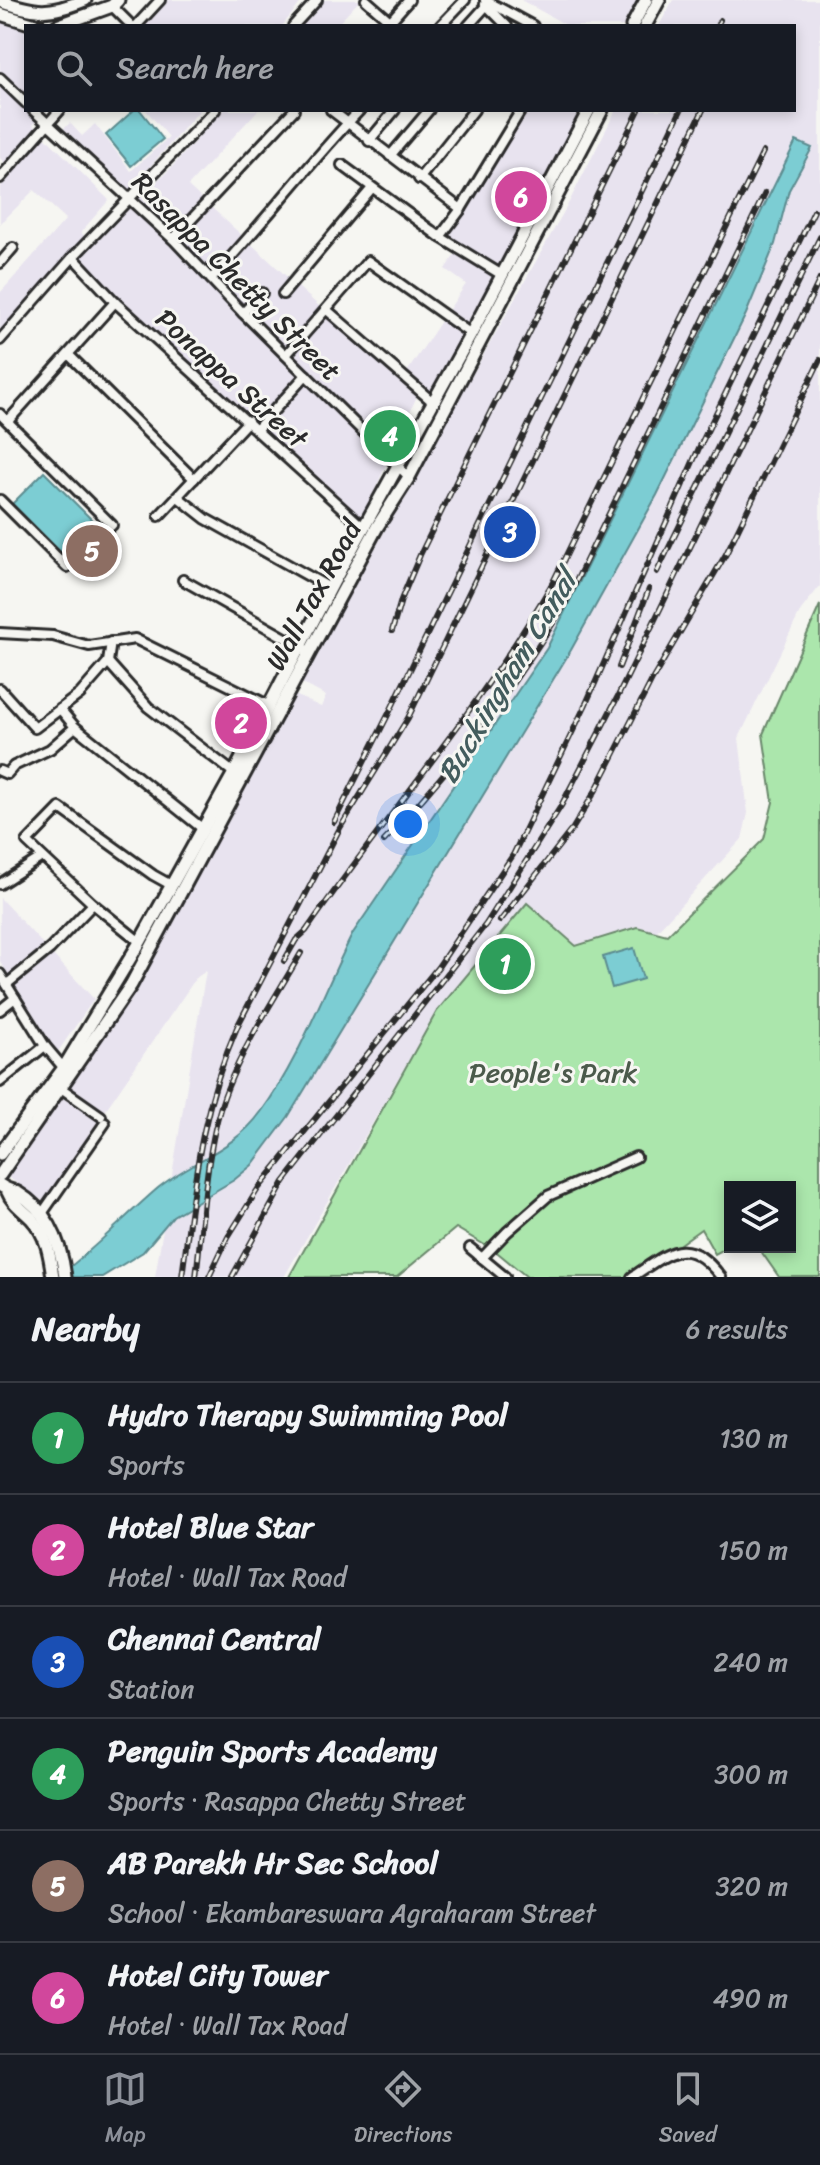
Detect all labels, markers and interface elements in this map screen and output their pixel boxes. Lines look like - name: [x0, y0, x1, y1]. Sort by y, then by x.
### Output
- search box: [24, 24, 796, 112]
- text: Search here: [116, 41, 274, 95]
- icon: search: [52, 46, 96, 90]
- street label: Rasappa Chetty Street: [120, 159, 354, 393]
- pin: 6: [495, 167, 547, 227]
- street label: Ponappa Street: [144, 296, 321, 462]
- pin: 4: [364, 406, 416, 466]
- pin: 3: [484, 502, 536, 562]
- street label: Wall Tax Road: [252, 509, 376, 680]
- pin: 5: [66, 521, 118, 581]
- water label: Buckingham Canal: [422, 554, 595, 794]
- pin: 2: [215, 693, 267, 753]
- your location: [388, 804, 428, 844]
- pin: 1: [479, 934, 531, 994]
- park label: People's Park: [469, 1048, 637, 1097]
- map controls: [724, 1181, 796, 1253]
- button: layers: [724, 1181, 796, 1253]
- text: Nearby: [32, 1299, 140, 1359]
- text: 6 results: [686, 1306, 788, 1352]
- text: Hydro Therapy Swimming Pool: [108, 1388, 508, 1442]
- text: 1: [52, 1415, 64, 1461]
- text: 130 m: [719, 1415, 788, 1461]
- text: Sports: [108, 1442, 184, 1488]
- text: Hotel Blue Star: [108, 1500, 313, 1554]
- text: 2: [50, 1527, 66, 1573]
- text: 150 m: [718, 1527, 788, 1573]
- text: Hotel · Wall Tax Road: [108, 1554, 347, 1600]
- text: Chennai Central: [108, 1612, 321, 1666]
- text: 3: [51, 1639, 65, 1685]
- text: 240 m: [714, 1639, 788, 1685]
- text: Station: [108, 1666, 194, 1712]
- text: Penguin Sports Academy: [108, 1724, 437, 1778]
- text: 4: [50, 1751, 66, 1797]
- text: 300 m: [714, 1751, 788, 1797]
- text: Sports · Rasappa Chetty Street: [108, 1778, 466, 1824]
- text: AB Parekh Hr Sec School: [108, 1836, 438, 1890]
- text: 5: [50, 1863, 66, 1909]
- text: 320 m: [716, 1863, 788, 1909]
- text: School · Ekambareswara Agraharam Street: [108, 1890, 596, 1936]
- text: Hotel City Tower: [108, 1948, 328, 2002]
- text: 6: [51, 1975, 65, 2021]
- text: 490 m: [713, 1975, 788, 2021]
- text: Hotel · Wall Tax Road: [108, 2002, 347, 2048]
- tab: Map: [103, 2067, 147, 2154]
- tab: Directions: [354, 2067, 452, 2154]
- tab: Saved: [659, 2067, 717, 2154]

